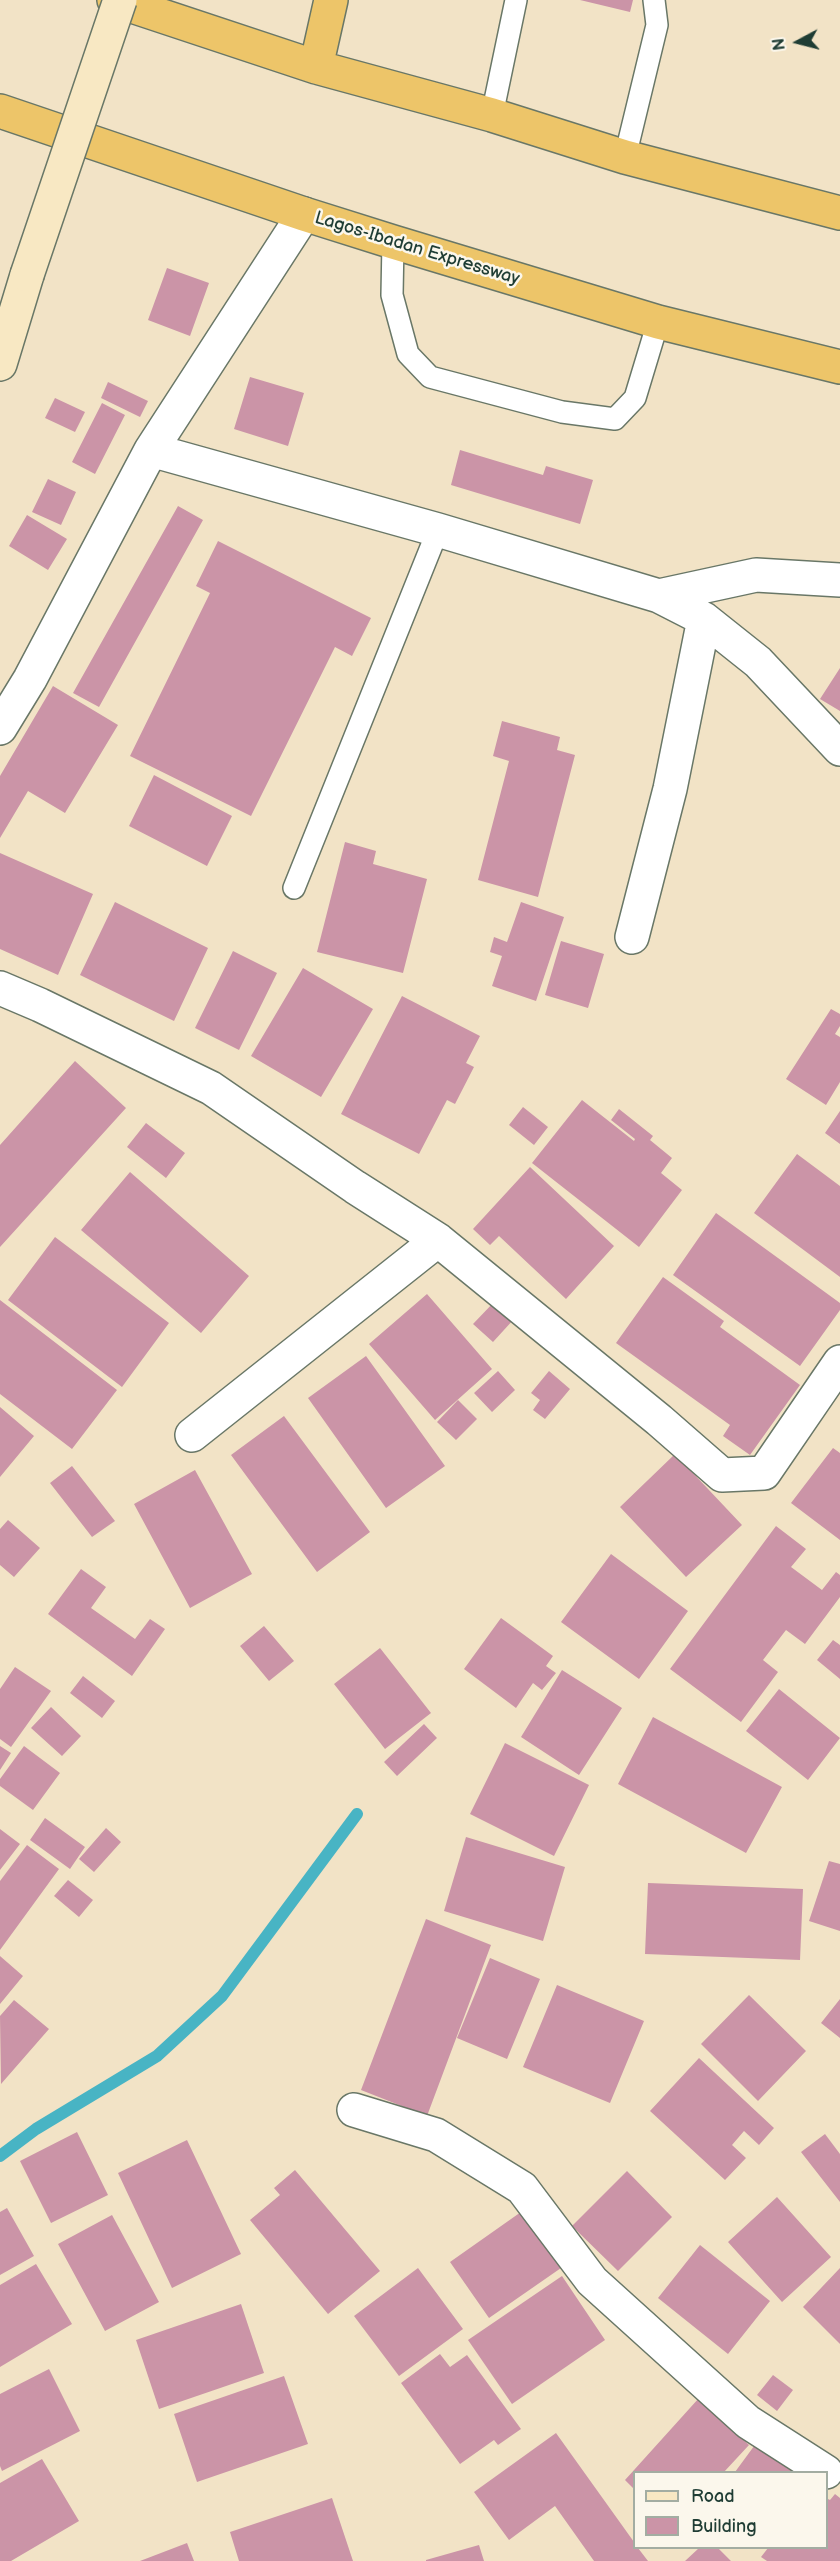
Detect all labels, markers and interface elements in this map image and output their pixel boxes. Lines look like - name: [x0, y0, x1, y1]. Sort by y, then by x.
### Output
- north arrow: [768, 12, 828, 72]
- text: N: [769, 37, 790, 51]
- street label: Lagos-Ibadan Expressway: [312, 208, 522, 290]
- legend: [633, 2471, 828, 2549]
- text: Road: [691, 2486, 735, 2507]
- text: Building: [691, 2516, 757, 2537]

